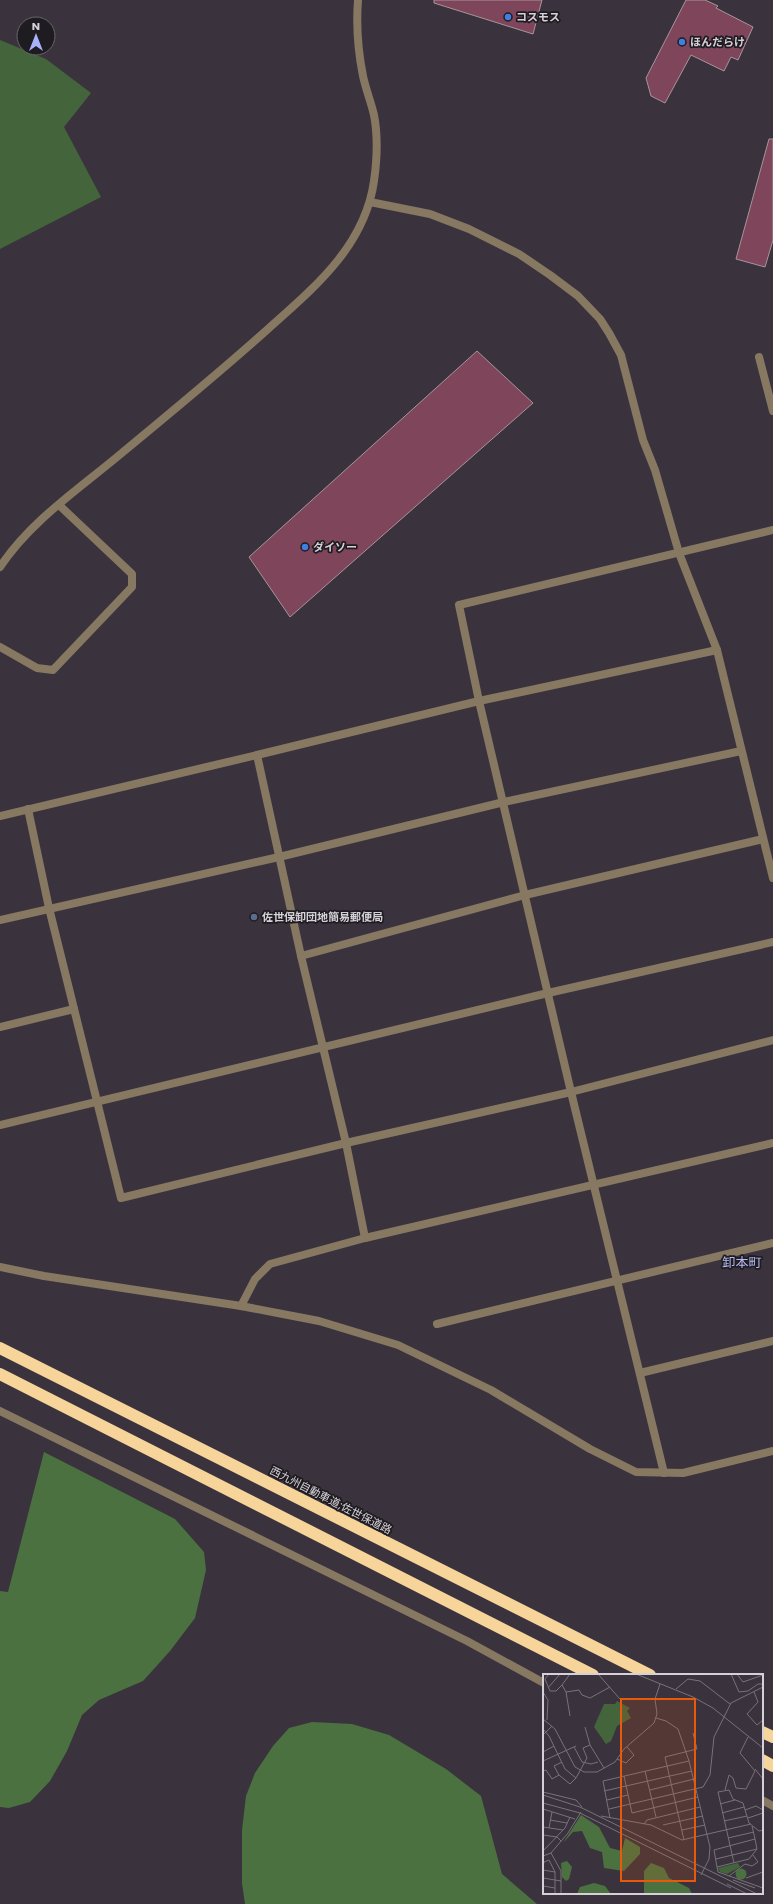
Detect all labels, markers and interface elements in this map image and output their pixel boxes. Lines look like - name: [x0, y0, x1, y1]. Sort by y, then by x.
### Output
- place label: コスモス: [516, 9, 560, 25]
- marker: コスモス: [503, 12, 513, 22]
- north arrow: [16, 16, 56, 56]
- text: N: [32, 18, 40, 34]
- place label: ほんだらけ: [690, 34, 745, 50]
- marker: ほんだらけ: [677, 37, 687, 47]
- place label: ダイソー: [313, 539, 357, 555]
- marker: ダイソー: [300, 542, 310, 552]
- place label: 佐世保卸団地簡易郵便局: [262, 909, 383, 925]
- marker: 佐世保卸団地簡易郵便局: [249, 912, 259, 922]
- district label: 卸本町: [721, 1253, 762, 1272]
- street label: 西九州自動車道;佐世保道路: [267, 1462, 395, 1538]
- inset map: [543, 1674, 763, 1894]

